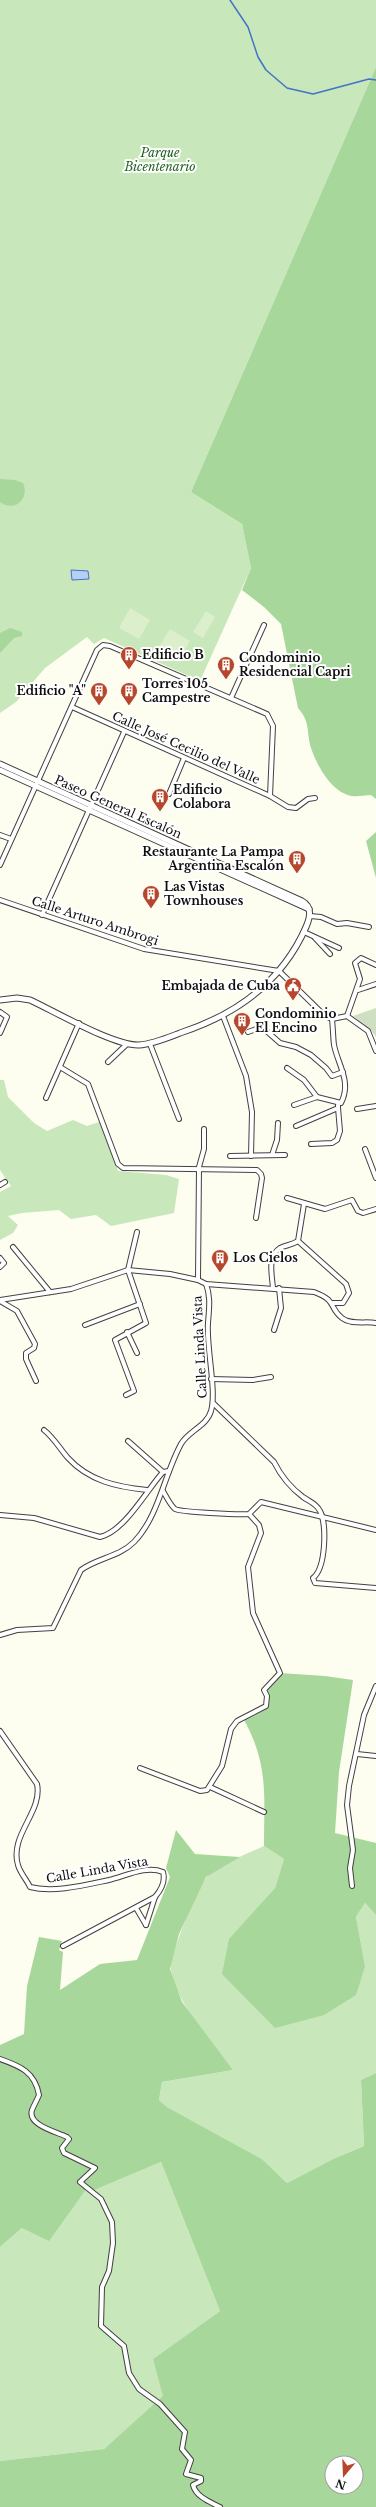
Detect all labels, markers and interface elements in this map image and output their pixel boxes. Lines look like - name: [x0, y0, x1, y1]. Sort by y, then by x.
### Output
- park label: Parque Bicentenario: [123, 145, 196, 174]
- building icon: Edificio B: [119, 645, 139, 670]
- place label: Edificio B: [142, 647, 204, 662]
- place label: Condominio Residencial Capri: [239, 650, 351, 679]
- building icon: Condominio Residencial Capri: [216, 655, 236, 680]
- place label: Torres 105 Campestre: [142, 676, 211, 705]
- building icon: Edificio "A": [89, 681, 109, 706]
- building icon: Torres 105 Campestre: [119, 681, 139, 706]
- place label: Edificio "A": [17, 683, 86, 698]
- street label: Calle José Cecilio del Valle: [110, 708, 263, 787]
- street label: Paseo General Escalón: [52, 772, 184, 841]
- place label: Edificio Colabora: [173, 782, 231, 811]
- building icon: Edificio Colabora: [150, 787, 170, 812]
- place label: Restaurante La Pampa Argentina Escalón: [142, 844, 284, 873]
- building icon: Restaurante La Pampa Argentina Escalón: [287, 849, 307, 874]
- place label: Las Vistas Townhouses: [164, 879, 244, 908]
- building icon: Las Vistas Townhouses: [141, 884, 161, 909]
- street label: Calle Arturo Ambrogi: [30, 893, 161, 948]
- public building icon: Embajada de Cuba: [283, 976, 303, 1001]
- place label: Embajada de Cuba: [161, 978, 280, 993]
- place label: Condominio El Encino: [255, 1006, 336, 1035]
- building icon: Condominio El Encino: [232, 1011, 252, 1036]
- building icon: Los Cielos: [210, 1248, 230, 1273]
- place label: Los Cielos: [233, 1250, 298, 1265]
- street label: Calle Linda Vista: [189, 1295, 210, 1399]
- street label: Calle Linda Vista: [45, 1853, 149, 1886]
- north arrow: [324, 2455, 364, 2495]
- text: N: [333, 2476, 348, 2493]

